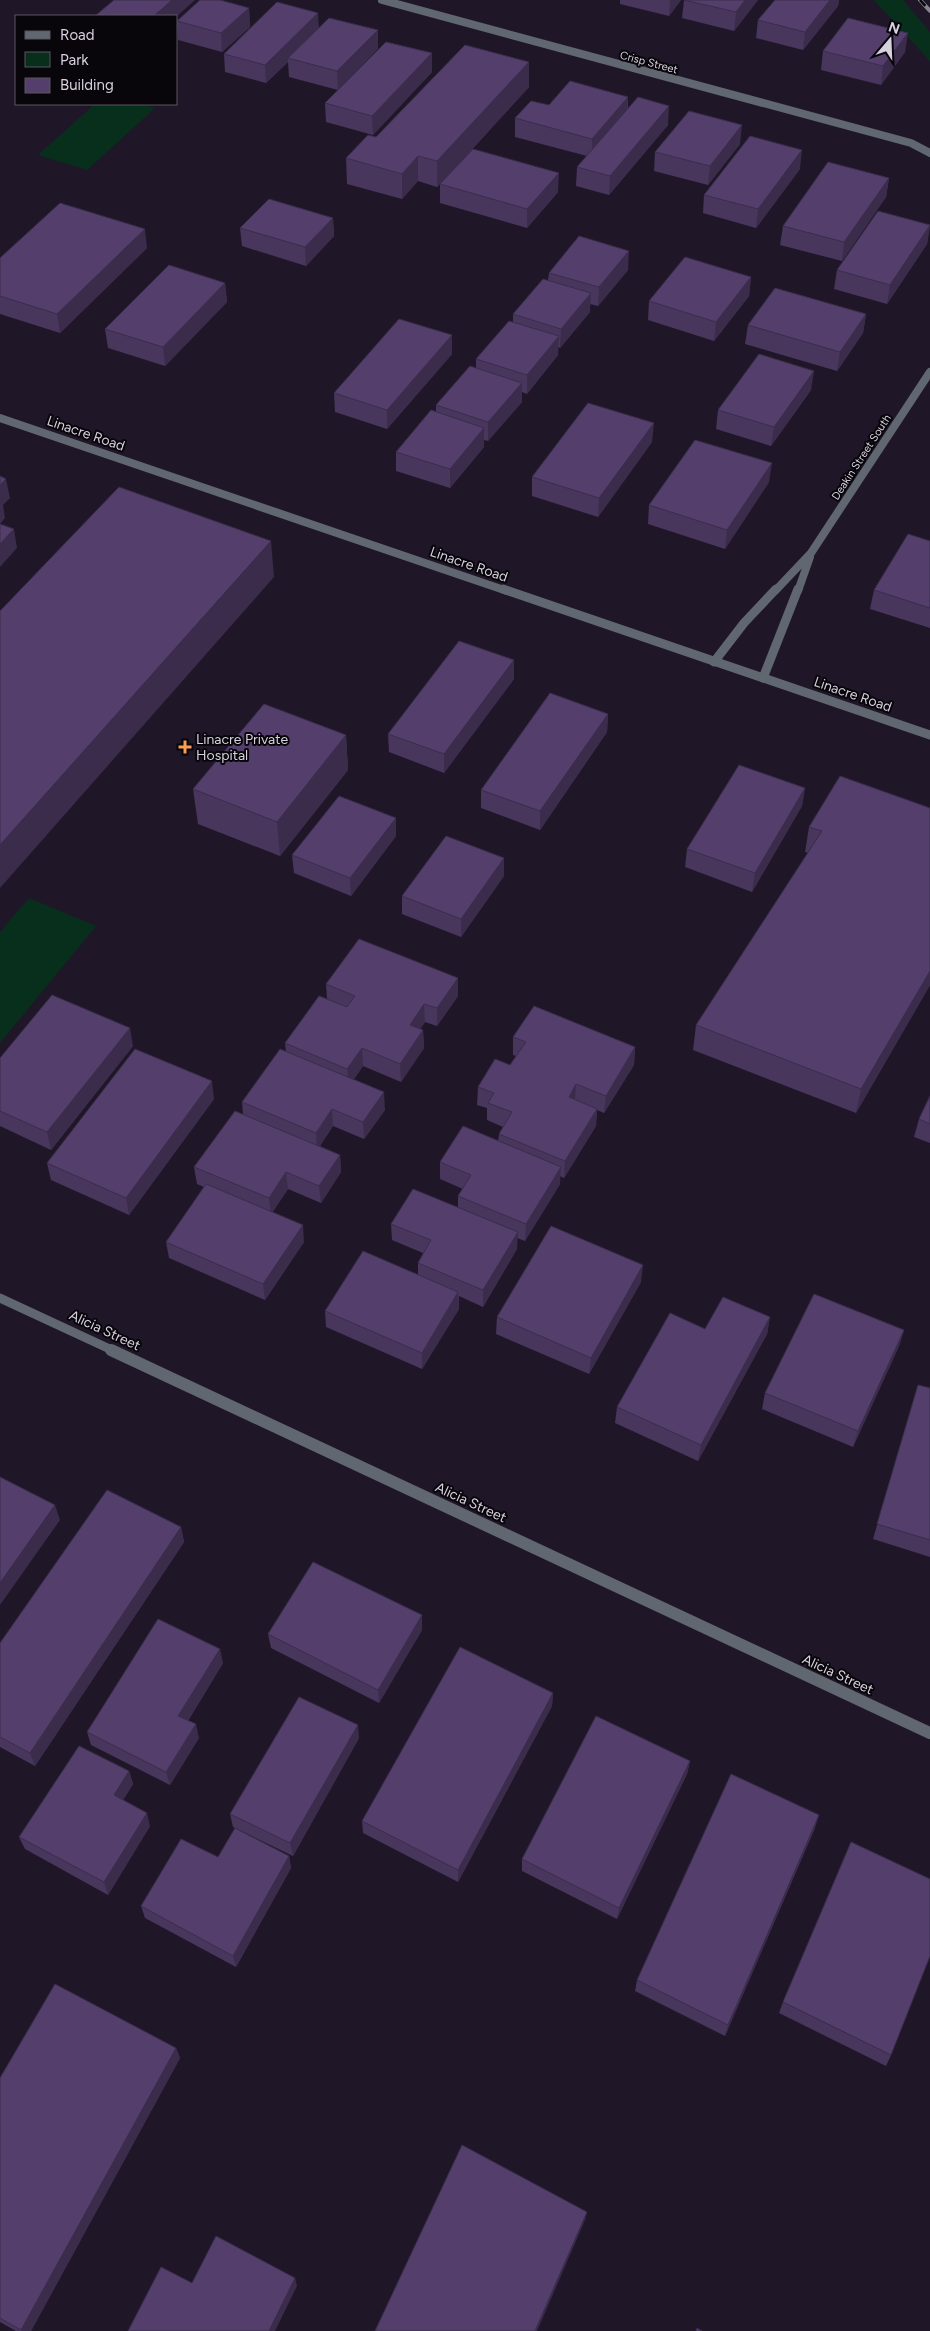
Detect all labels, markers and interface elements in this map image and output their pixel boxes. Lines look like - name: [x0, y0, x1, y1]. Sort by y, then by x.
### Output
- legend: [15, 15, 178, 105]
- north arrow: [865, 15, 915, 65]
- text: N: [886, 18, 902, 38]
- text: Road: [60, 26, 95, 44]
- street label: Crisp Street: [619, 49, 679, 76]
- text: Park: [60, 51, 89, 69]
- text: Building: [60, 76, 114, 94]
- street label: Linacre Road: [45, 412, 127, 455]
- street label: Deakin Street South: [829, 412, 894, 502]
- street label: Linacre Road: [428, 543, 510, 586]
- street label: Linacre Road: [812, 673, 894, 716]
- place label: Linacre Private Hospital: [196, 731, 288, 764]
- marker: Linacre Private Hospital: [178, 740, 192, 754]
- street label: Alicia Street: [67, 1307, 143, 1354]
- street label: Alicia Street: [433, 1479, 509, 1526]
- street label: Alicia Street: [800, 1651, 876, 1698]

